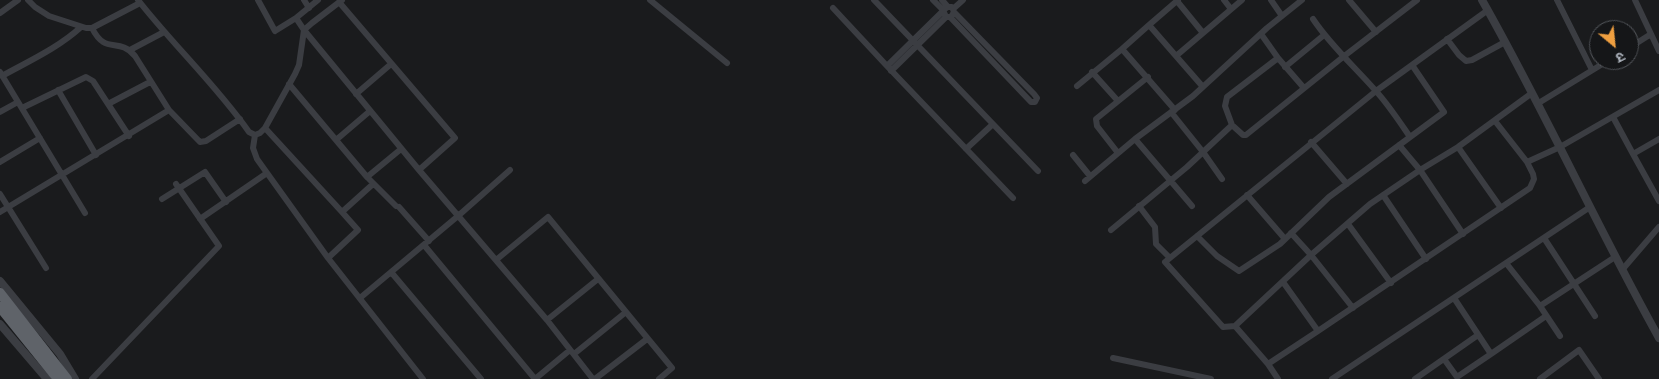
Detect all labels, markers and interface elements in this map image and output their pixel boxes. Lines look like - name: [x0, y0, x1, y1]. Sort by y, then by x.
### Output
- north arrow: [1589, 20, 1639, 70]
- text: उ: [1613, 48, 1628, 66]

